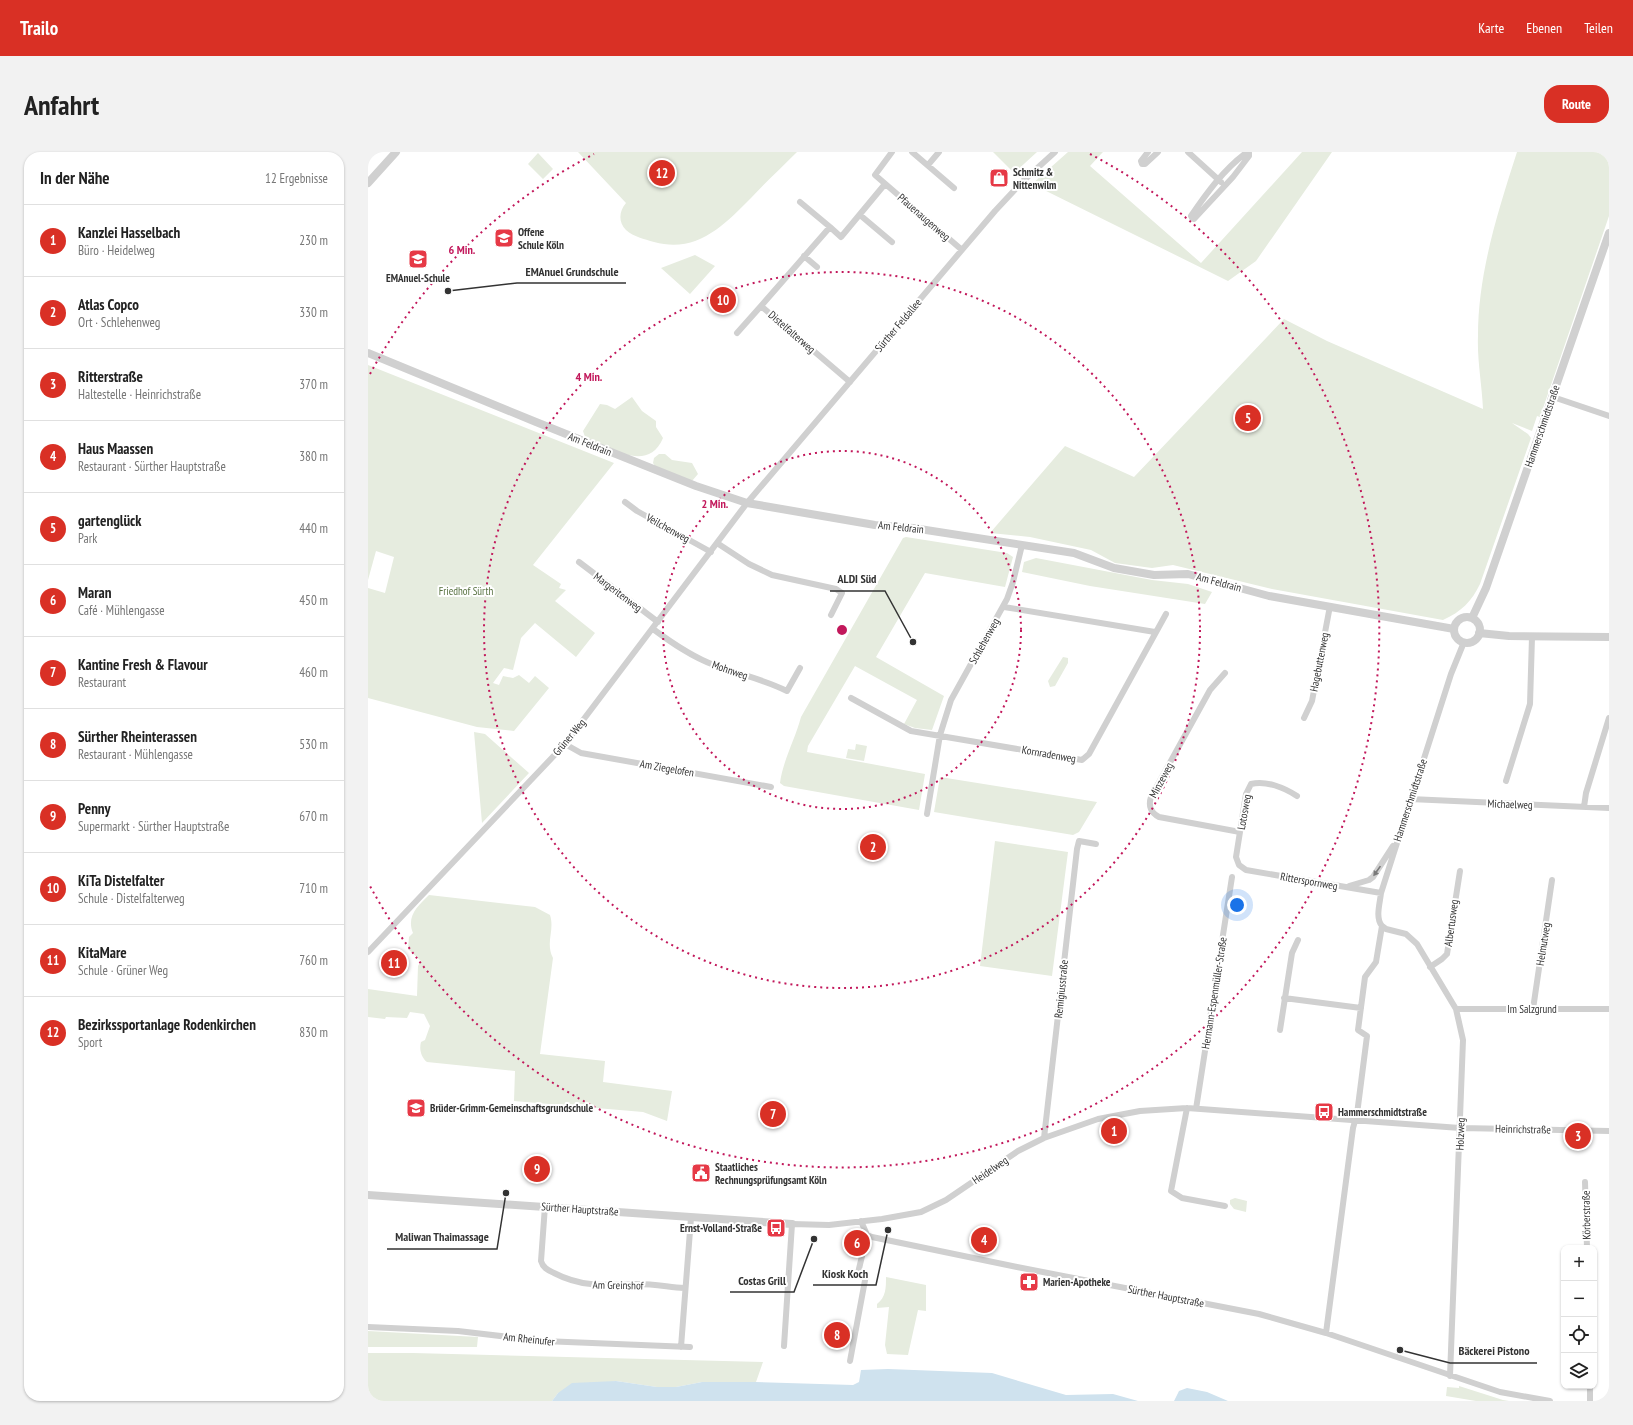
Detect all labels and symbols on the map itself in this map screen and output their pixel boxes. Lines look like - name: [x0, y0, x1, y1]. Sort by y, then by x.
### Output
- pin: 12: [649, 158, 675, 188]
- place label: Schmitz & Nittenwilm: [1013, 165, 1056, 192]
- shop icon: Schmitz & Nittenwilm: [988, 167, 1010, 189]
- street label: Pfauenaugenweg: [895, 190, 953, 244]
- place label: Offene Schule Köln: [518, 225, 564, 252]
- school or university icon: Offene Schule Köln: [493, 227, 515, 249]
- text: 6 Min.: [449, 242, 476, 257]
- school or university icon: EMAnuel-Schule: [407, 248, 429, 270]
- callout: EMAnuel Grundschule: [517, 259, 626, 283]
- text: EMAnuel Grundschule: [525, 264, 619, 279]
- place label: EMAnuel-Schule: [386, 271, 450, 285]
- pin: 10: [710, 285, 736, 315]
- street label: Sürther Feldallee: [872, 295, 925, 355]
- street label: Distelfalterweg: [766, 308, 819, 356]
- text: 4 Min.: [576, 369, 603, 384]
- street label: Hammerschmidtstraße: [1521, 383, 1563, 469]
- pin: 5: [1235, 403, 1261, 433]
- street label: Am Feldrain: [566, 429, 614, 459]
- text: 2 Min.: [702, 496, 729, 511]
- street label: Veilchenweg: [643, 510, 692, 546]
- street label: Am Feldrain: [878, 518, 925, 536]
- callout: ALDI Süd: [830, 567, 885, 591]
- street label: Margeritenweg: [591, 569, 645, 615]
- street label: Am Feldrain: [1195, 569, 1243, 595]
- text: ALDI Süd: [837, 571, 876, 586]
- park label: Friedhof Sürth: [439, 584, 493, 598]
- street label: Schlehenweg: [966, 615, 1002, 666]
- centre of rings: [835, 623, 849, 637]
- street label: Hagebuttenweg: [1306, 631, 1332, 693]
- street label: Mohnweg: [710, 657, 750, 683]
- street label: Grüner Weg: [550, 715, 589, 758]
- street label: Kornradenweg: [1021, 742, 1077, 766]
- street label: Am Ziegelofen: [639, 756, 695, 780]
- street label: Hammerschmidtstraße: [1390, 756, 1430, 843]
- street label: Minzeweg: [1146, 760, 1176, 800]
- street label: Lotosweg: [1234, 793, 1254, 831]
- street label: Michaelweg: [1487, 796, 1533, 812]
- pin: 2: [860, 832, 886, 862]
- one-way arrow: [1373, 866, 1381, 877]
- street label: Ritterspornweg: [1279, 869, 1339, 893]
- your location: [1227, 895, 1247, 915]
- street label: Albertusweg: [1441, 898, 1461, 947]
- street label: Helmutweg: [1533, 921, 1553, 967]
- street label: Hermann-Espenmüller-Straße: [1198, 935, 1230, 1050]
- pin: 11: [381, 948, 407, 978]
- street label: Remigiusstraße: [1051, 959, 1071, 1019]
- street label: Im Salzgrund: [1507, 1002, 1557, 1016]
- school or university icon: Brüder-Grimm-Gemeinschaftsgrundschule: [405, 1097, 427, 1119]
- pin: 7: [760, 1099, 786, 1129]
- place label: Brüder-Grimm-Gemeinschaftsgrundschule: [430, 1101, 594, 1115]
- bus stop icon: Hammerschmidtstraße: [1313, 1101, 1335, 1123]
- place label: Hammerschmidtstraße: [1338, 1105, 1427, 1119]
- pin: 1: [1101, 1116, 1127, 1146]
- street label: Holzweg: [1452, 1117, 1468, 1151]
- pin: 3: [1565, 1121, 1591, 1151]
- street label: Heinrichstraße: [1495, 1122, 1552, 1136]
- street label: Heidelweg: [969, 1153, 1011, 1187]
- pin: 9: [524, 1154, 550, 1184]
- place label: Staatliches Rechnungsprüfungsamt Köln: [715, 1160, 827, 1187]
- public building icon: Staatliches Rechnungsprüfungsamt Köln: [690, 1162, 712, 1184]
- street label: Körberstraße: [1579, 1190, 1593, 1240]
- street label: Sürther Hauptstraße: [541, 1199, 620, 1219]
- bus stop icon: Ernst-Volland-Straße: [765, 1217, 787, 1239]
- place label: Ernst-Volland-Straße: [680, 1221, 762, 1235]
- callout: Maliwan Thaimassage: [387, 1225, 497, 1249]
- pin: 4: [971, 1225, 997, 1255]
- pin: 6: [844, 1228, 870, 1258]
- text: Maliwan Thaimassage: [395, 1229, 489, 1244]
- callout: Kiosk Koch: [813, 1261, 876, 1285]
- text: Kiosk Koch: [822, 1266, 868, 1281]
- callout: Costas Grill: [730, 1268, 794, 1292]
- pharmacy icon: Marien-Apotheke: [1018, 1271, 1040, 1293]
- text: Costas Grill: [738, 1273, 786, 1288]
- place label: Marien-Apotheke: [1043, 1275, 1111, 1289]
- street label: Am Greinshof: [592, 1278, 645, 1292]
- street label: Sürther Hauptstraße: [1127, 1282, 1206, 1310]
- pin: 8: [824, 1320, 850, 1350]
- street label: Am Rheinufer: [503, 1329, 555, 1349]
- callout: Bäckerei Pistono: [1450, 1339, 1537, 1363]
- text: Bäckerei Pistono: [1459, 1343, 1530, 1358]

